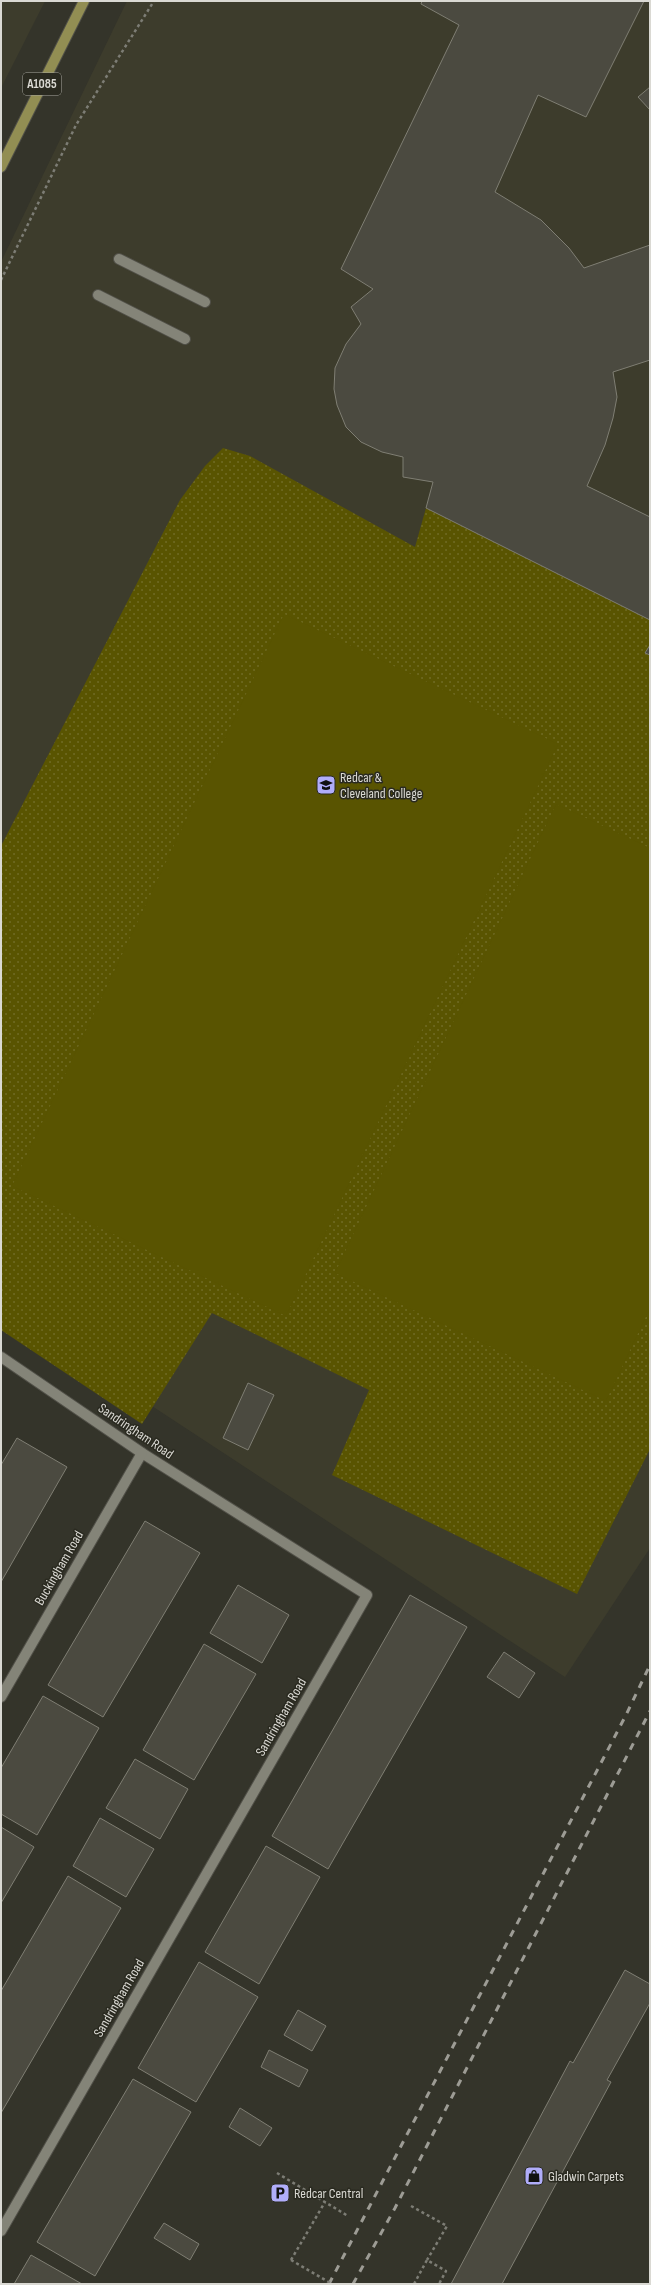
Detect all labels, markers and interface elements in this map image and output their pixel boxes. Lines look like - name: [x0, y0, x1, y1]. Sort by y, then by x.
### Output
- road number: A1085: [23, 73, 61, 95]
- place label: Redcar & Cleveland College: [340, 769, 422, 802]
- school or university icon: Redcar & Cleveland College: [315, 774, 337, 796]
- street label: Sandringham Road: [95, 1400, 177, 1463]
- street label: Buckingham Road: [31, 1528, 87, 1608]
- street label: Sandringham Road: [252, 1675, 310, 1759]
- street label: Sandringham Road: [90, 1956, 148, 2040]
- shop icon: Gladwin Carpets: [523, 2165, 545, 2187]
- place label: Gladwin Carpets: [548, 2168, 624, 2185]
- parking icon: Redcar Central: [269, 2182, 291, 2204]
- place label: Redcar Central: [294, 2185, 363, 2202]

